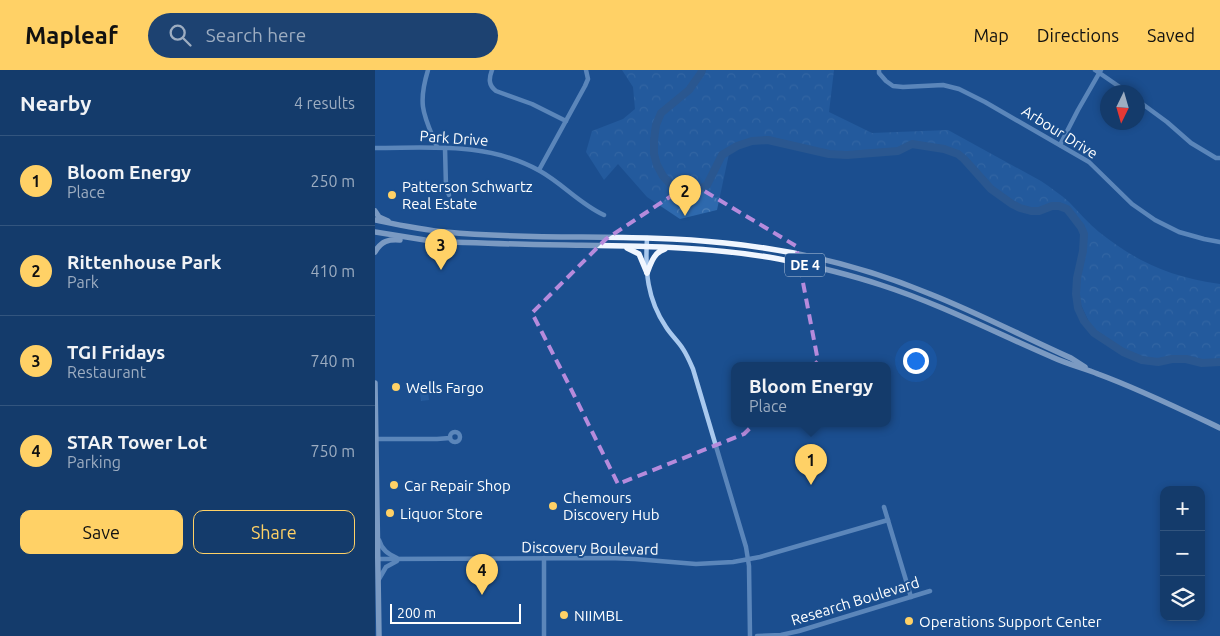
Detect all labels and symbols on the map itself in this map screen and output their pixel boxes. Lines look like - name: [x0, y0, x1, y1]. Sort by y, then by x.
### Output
- north arrow: [1100, 85, 1145, 130]
- street label: Arbour Drive: [1019, 102, 1101, 162]
- street label: Park Drive: [419, 127, 489, 149]
- pin: 2: [669, 175, 701, 216]
- place label: Patterson Schwartz Real Estate: [402, 178, 533, 212]
- marker: Patterson Schwartz Real Estate: [386, 189, 398, 201]
- pin: 3: [425, 229, 457, 270]
- road number: DE 4: [785, 254, 825, 276]
- your location: [903, 348, 929, 374]
- place label: Wells Fargo: [406, 379, 484, 396]
- marker: Wells Fargo: [390, 381, 402, 393]
- pin: 1: [795, 444, 827, 485]
- place label: Car Repair Shop: [404, 477, 511, 494]
- marker: Car Repair Shop: [388, 479, 400, 491]
- place label: Chemours Discovery Hub: [563, 489, 659, 523]
- marker: Chemours Discovery Hub: [547, 500, 559, 512]
- place label: Liquor Store: [400, 505, 483, 522]
- marker: Liquor Store: [384, 507, 396, 519]
- street label: Discovery Boulevard: [521, 538, 659, 558]
- pin: 4: [466, 554, 498, 595]
- street label: Research Boulevard: [789, 573, 921, 629]
- scale bar: [390, 601, 521, 624]
- place label: NIIMBL: [574, 607, 623, 624]
- marker: NIIMBL: [558, 609, 570, 621]
- place label: Operations Support Center: [919, 613, 1102, 630]
- marker: Operations Support Center: [903, 615, 915, 627]

